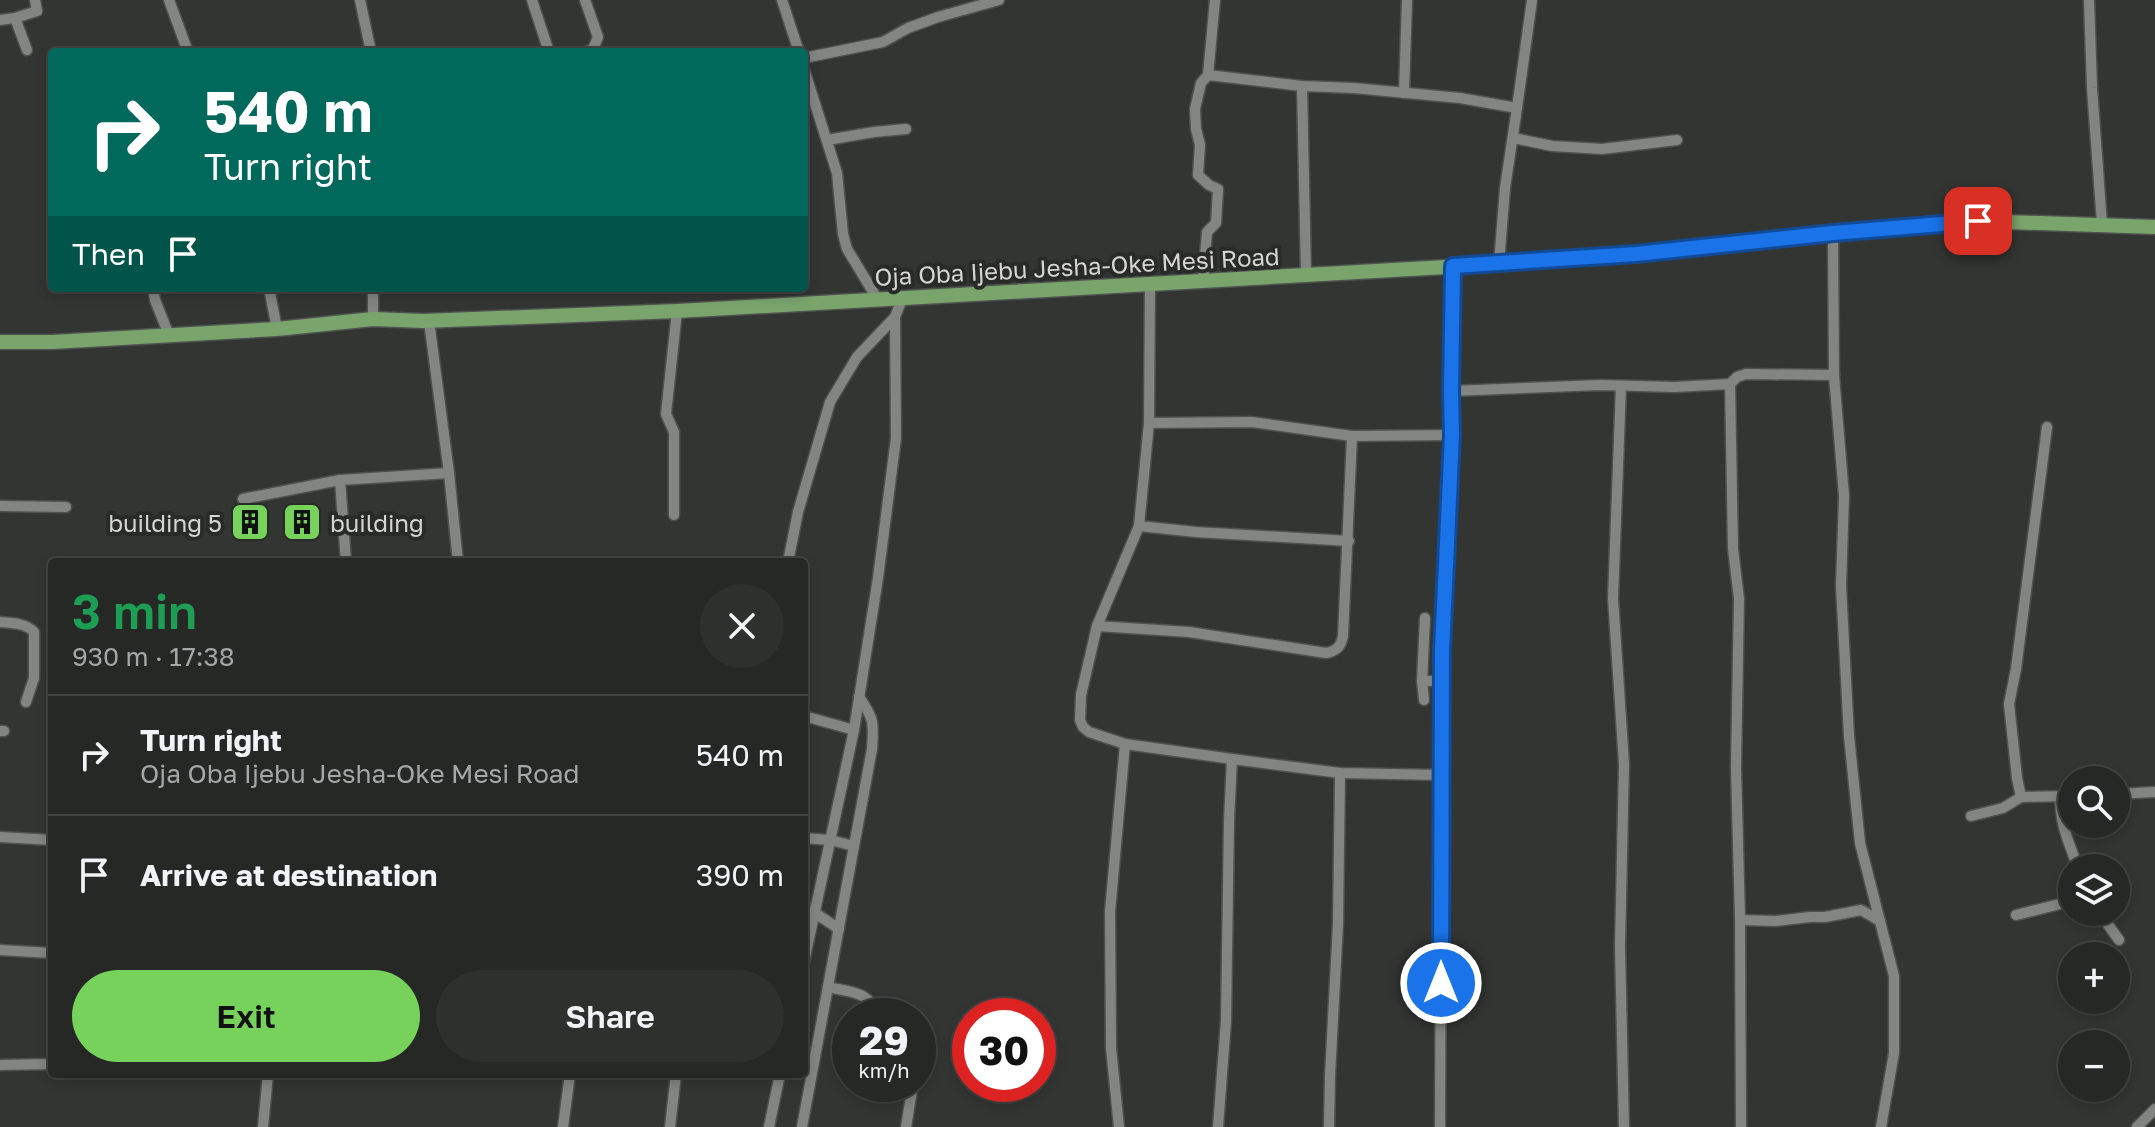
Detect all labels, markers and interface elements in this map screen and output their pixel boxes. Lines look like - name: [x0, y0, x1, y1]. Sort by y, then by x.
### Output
- text: 540 m: [204, 77, 373, 144]
- icon: right: [72, 80, 176, 184]
- text: Turn right: [204, 145, 372, 188]
- pin: [1944, 187, 2012, 255]
- icon: arrive: [1956, 199, 2000, 243]
- icon: arrive: [161, 232, 205, 276]
- text: Then: [72, 236, 145, 272]
- street label: Oja Oba Ijebu Jesha-Oke Mesi Road: [874, 241, 1280, 291]
- building icon: building 5: [229, 501, 271, 543]
- building icon: building: [281, 501, 323, 543]
- place label: building 5: [108, 508, 222, 537]
- place label: building: [330, 508, 424, 537]
- text: 3 min: [72, 582, 197, 640]
- button: close: [700, 584, 784, 668]
- text: 930 m · 17:38: [72, 641, 235, 672]
- text: Turn right: [140, 722, 282, 758]
- icon: right: [72, 733, 116, 777]
- text: 540 m: [696, 737, 784, 773]
- text: Oja Oba Ijebu Jesha-Oke Mesi Road: [140, 758, 579, 789]
- map controls: [2058, 766, 2130, 1102]
- button: search: [2058, 766, 2130, 838]
- icon: arrive: [72, 853, 116, 897]
- button: layers: [2058, 854, 2130, 926]
- text: Arrive at destination: [140, 857, 437, 893]
- text: 390 m: [696, 857, 784, 893]
- position arrow: [1399, 941, 1483, 1025]
- button: +: [2058, 942, 2130, 1014]
- button: Exit: [72, 970, 420, 1062]
- button: Share: [436, 970, 784, 1062]
- speed limit sign: 30: [952, 998, 1056, 1102]
- text: 29: [859, 1016, 909, 1064]
- button: −: [2058, 1030, 2130, 1102]
- text: km/h: [859, 1058, 909, 1082]

